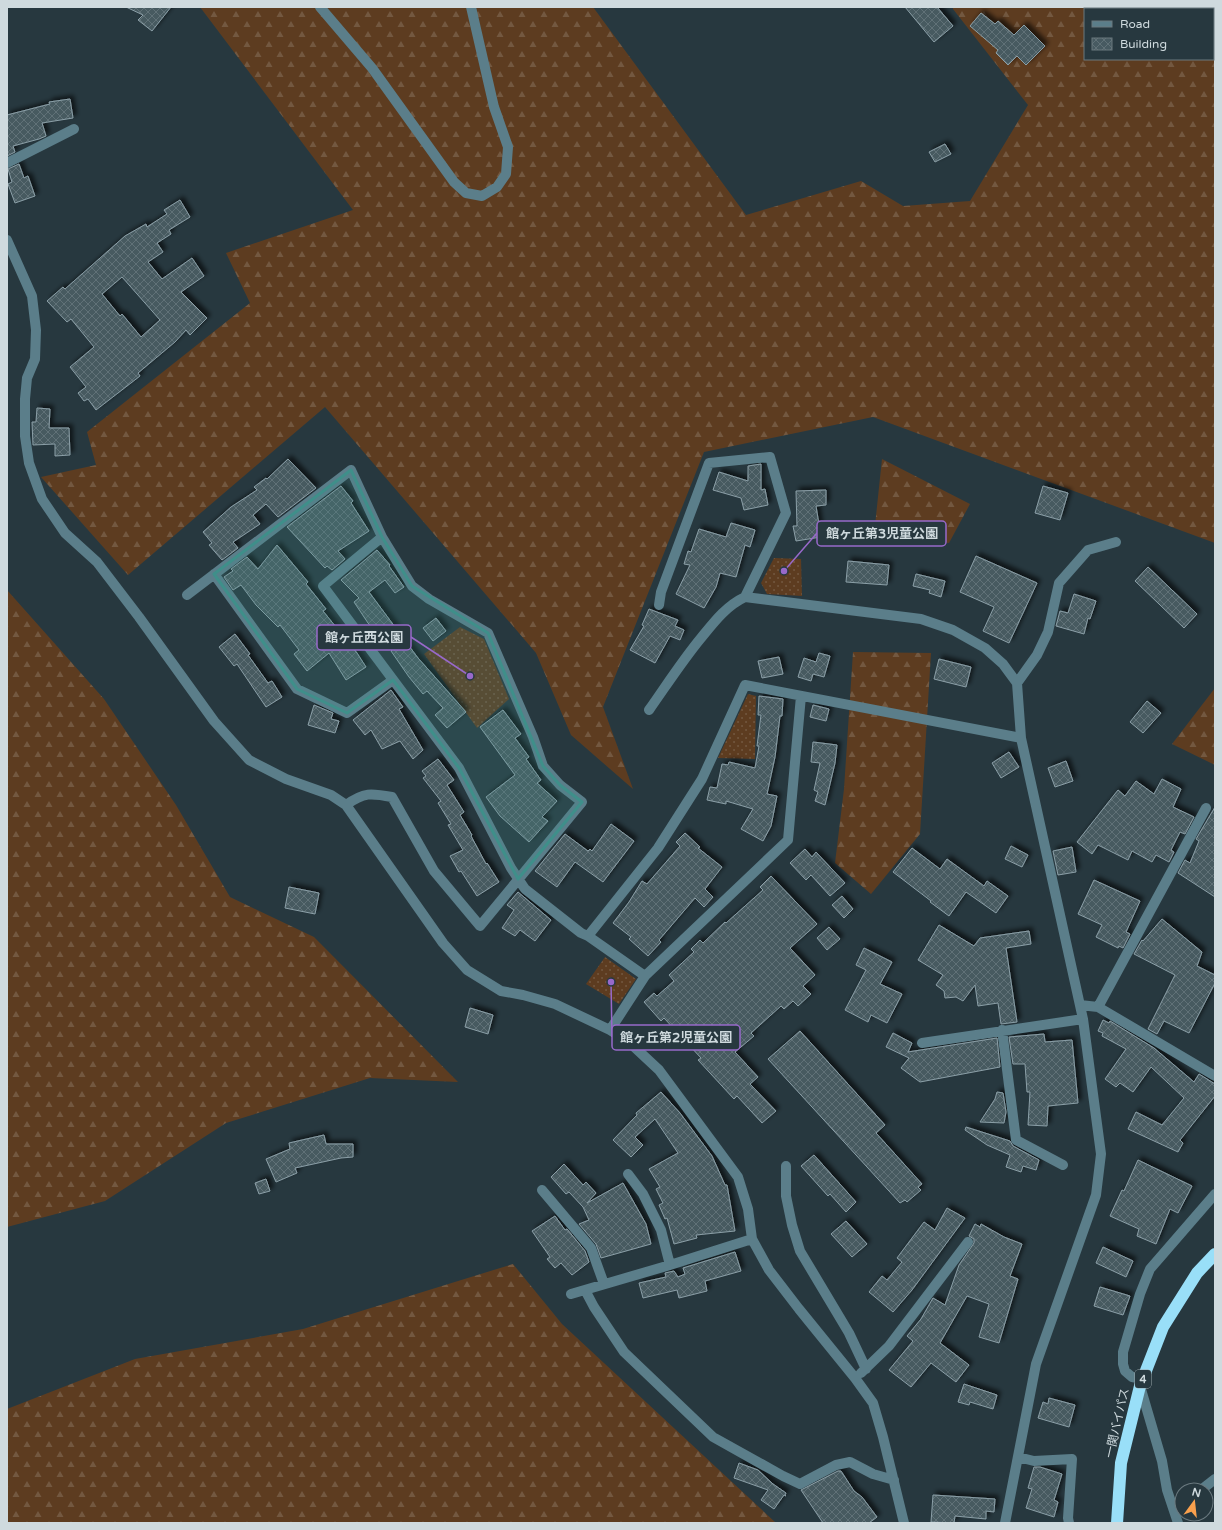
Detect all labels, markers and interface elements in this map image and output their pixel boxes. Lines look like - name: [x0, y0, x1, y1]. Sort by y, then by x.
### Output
- legend: [1084, 8, 1214, 60]
- text: Road: [1120, 17, 1150, 31]
- text: Building: [1120, 37, 1167, 51]
- callout: 館ヶ丘第3児童公園: [817, 521, 946, 546]
- text: 館ヶ丘第3児童公園: [826, 526, 938, 542]
- callout: 館ヶ丘西公園: [317, 625, 411, 650]
- text: 館ヶ丘西公園: [325, 630, 403, 646]
- callout: 館ヶ丘第2児童公園: [612, 1025, 740, 1050]
- text: 館ヶ丘第2児童公園: [620, 1030, 732, 1046]
- road number: 4: [1135, 1370, 1151, 1388]
- street label: 一関バイパス: [1102, 1386, 1132, 1460]
- north arrow: [1174, 1482, 1214, 1522]
- text: N: [1191, 1485, 1202, 1500]

